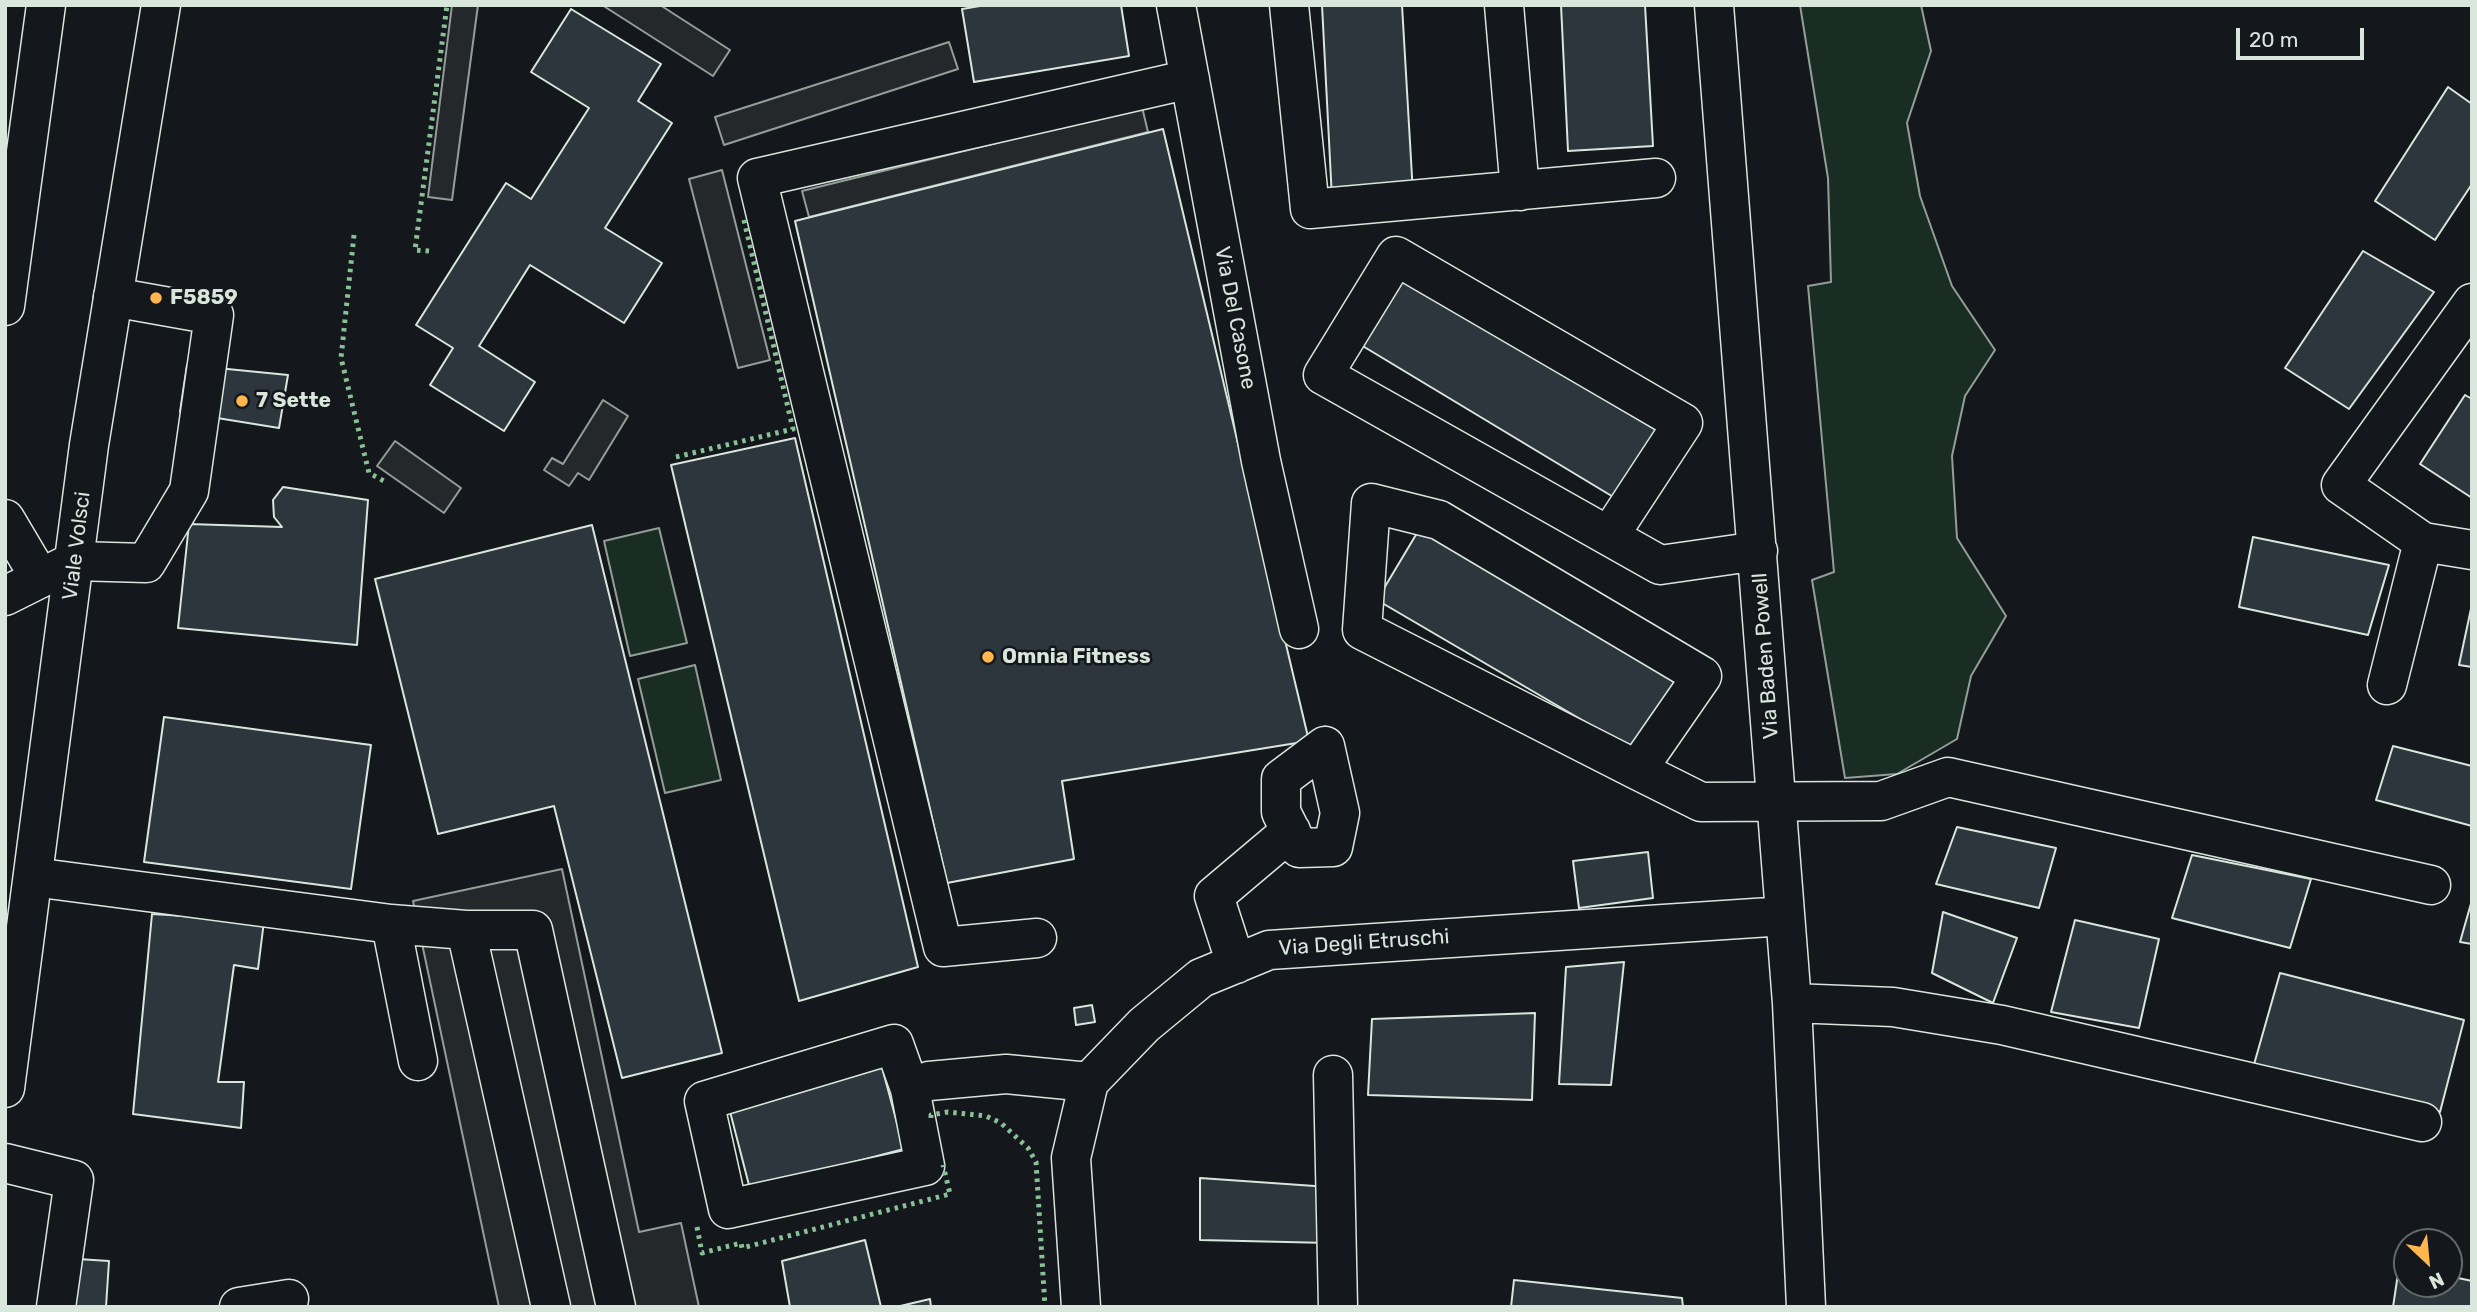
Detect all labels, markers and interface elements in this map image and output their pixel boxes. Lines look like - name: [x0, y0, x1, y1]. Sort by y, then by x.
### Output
- scale bar: [2239, 14, 2367, 58]
- text: 20 m: [2249, 27, 2298, 52]
- street label: Via Del Casone: [1209, 245, 1261, 391]
- place label: F5859: [170, 285, 238, 311]
- marker: F5859: [148, 290, 164, 306]
- place label: 7 Sette: [256, 388, 331, 414]
- marker: 7 Sette: [234, 393, 250, 409]
- street label: Viale Volsci: [58, 490, 96, 602]
- street label: Via Baden Powell: [1748, 572, 1784, 740]
- place label: Omnia Fitness: [1002, 644, 1151, 670]
- marker: Omnia Fitness: [980, 649, 996, 665]
- street label: Via Degli Etruschi: [1278, 924, 1450, 962]
- north arrow: [2393, 1228, 2463, 1298]
- text: N: [2425, 1267, 2448, 1294]

